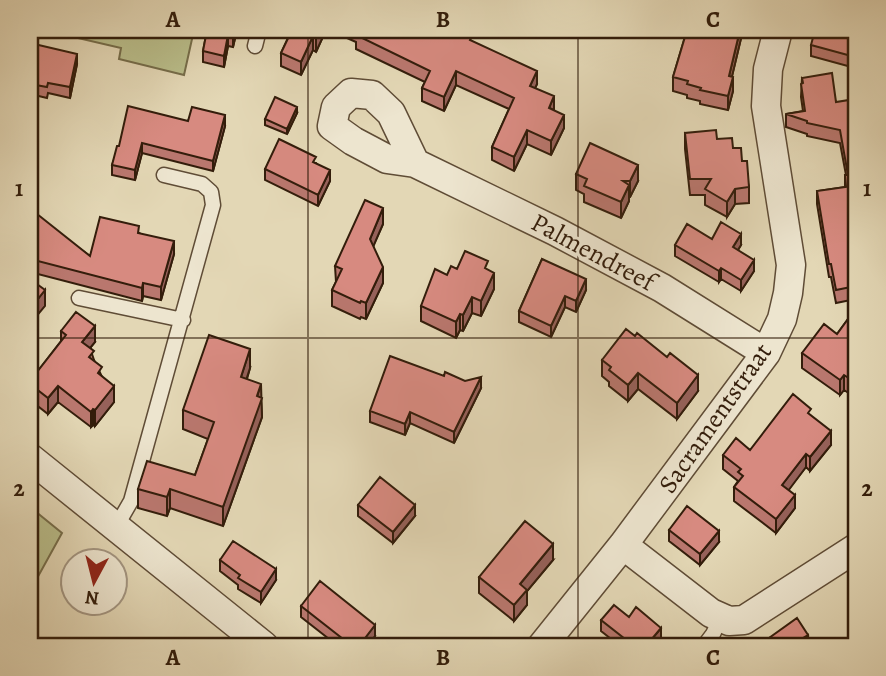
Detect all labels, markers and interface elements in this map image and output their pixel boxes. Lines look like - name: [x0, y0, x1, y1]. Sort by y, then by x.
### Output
- text: A: [165, 4, 181, 35]
- text: B: [436, 4, 450, 35]
- text: C: [706, 4, 720, 35]
- text: 1: [15, 173, 23, 204]
- text: 1: [863, 173, 871, 204]
- street label: Palmendreef: [525, 205, 664, 301]
- street label: Sacramentstraat: [650, 336, 780, 500]
- text: 2: [13, 473, 25, 504]
- text: 2: [861, 473, 873, 504]
- north arrow: [60, 546, 130, 616]
- text: N: [83, 584, 101, 612]
- text: A: [165, 642, 181, 673]
- text: B: [436, 642, 450, 673]
- text: C: [706, 642, 720, 673]

